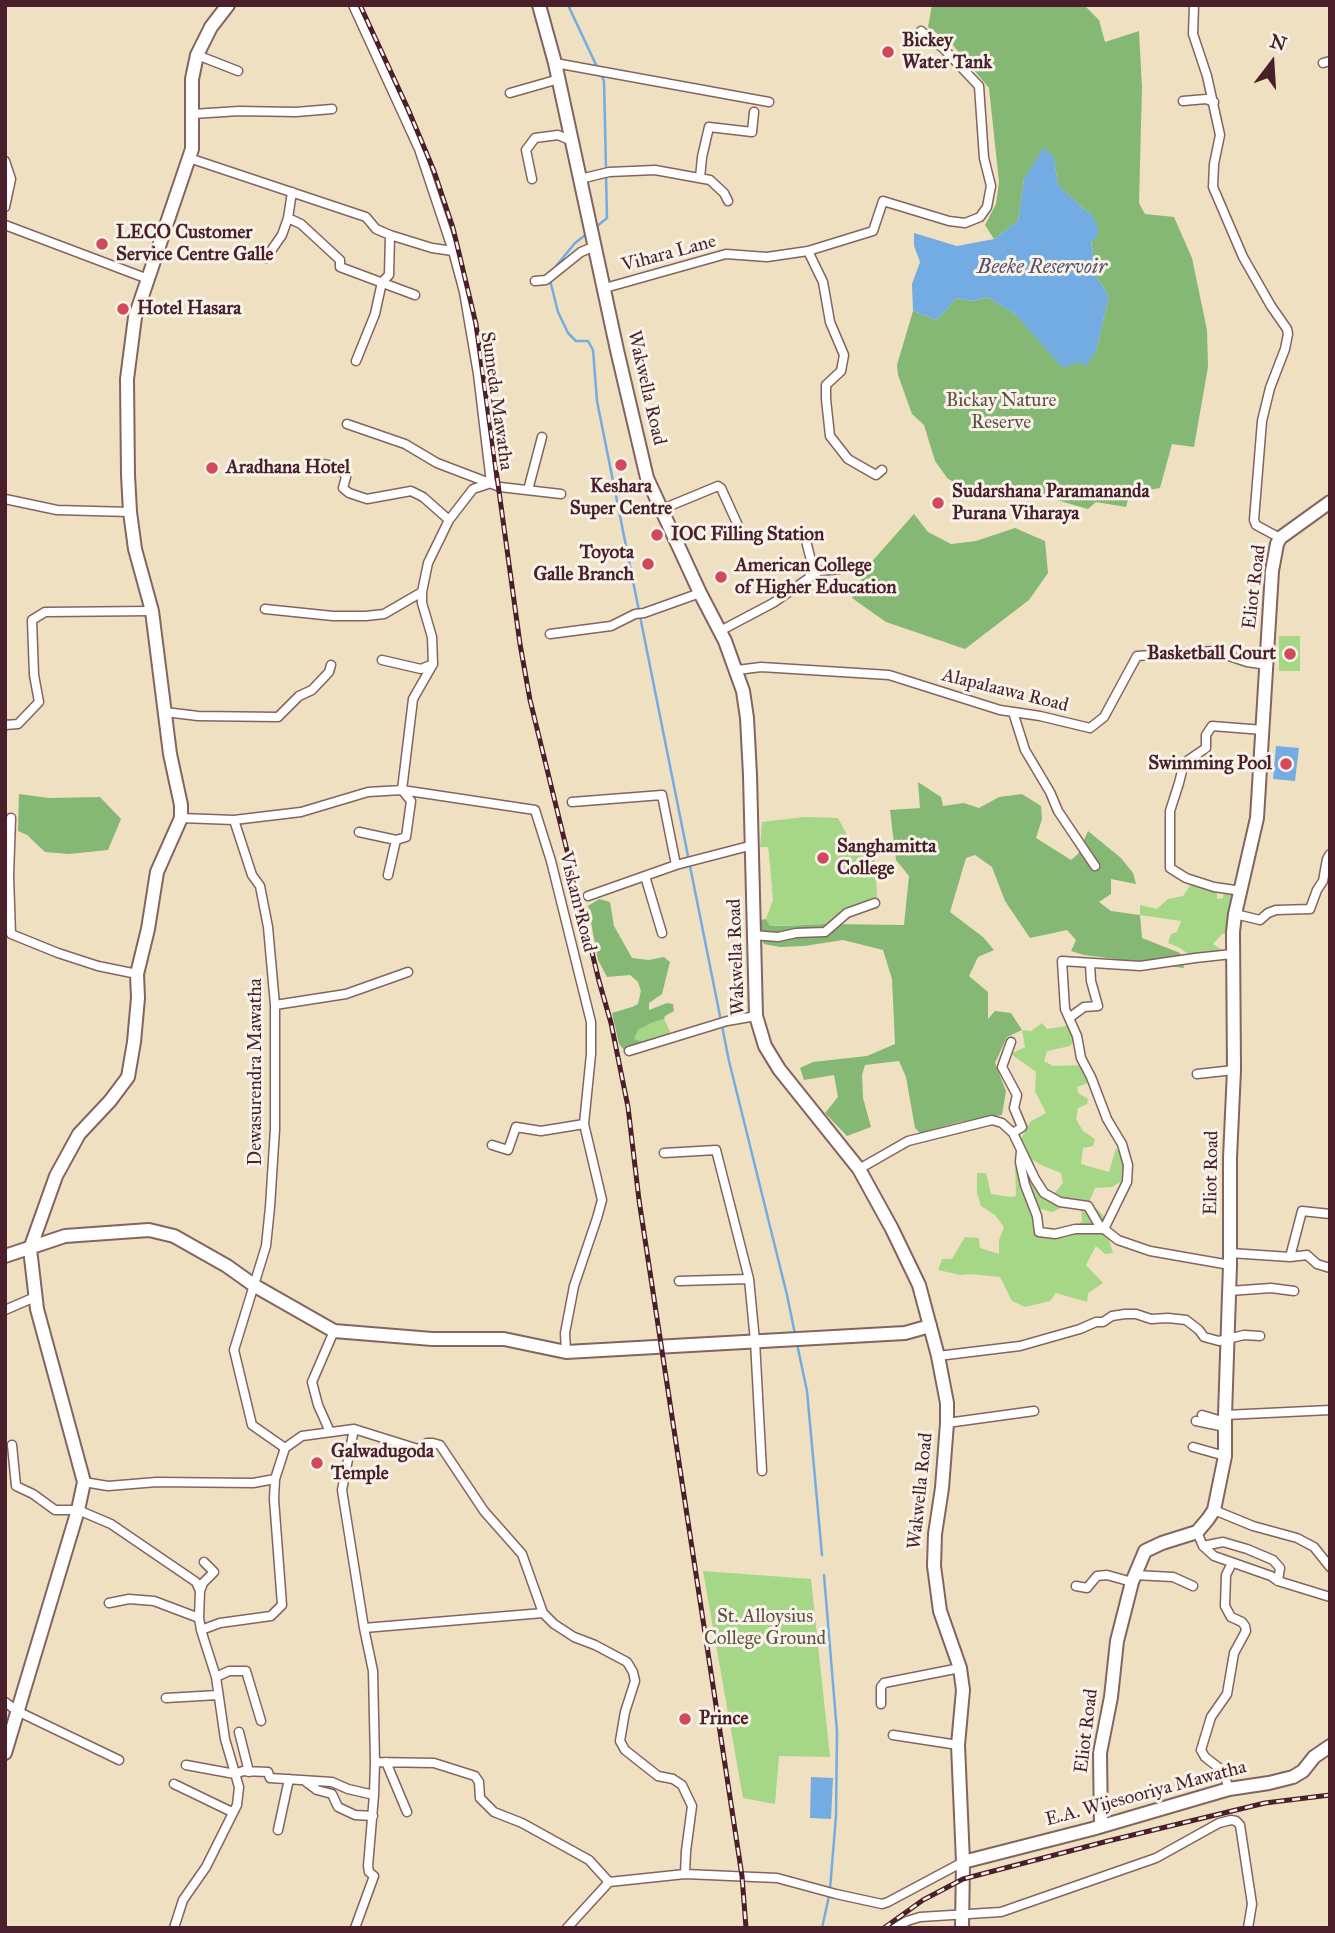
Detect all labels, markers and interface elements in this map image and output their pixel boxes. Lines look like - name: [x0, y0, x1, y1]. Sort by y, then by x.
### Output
- north arrow: [1237, 28, 1307, 98]
- text: N: [1267, 29, 1289, 56]
- place label: Bickey Water Tank: [902, 30, 992, 74]
- marker: Bickey Water Tank: [880, 44, 896, 60]
- place label: LECO Customer Service Centre Galle: [116, 222, 273, 266]
- street label: Vihara Lane: [619, 231, 719, 277]
- marker: LECO Customer Service Centre Galle: [94, 236, 110, 252]
- water label: Beeke Reservoir: [977, 255, 1107, 281]
- place label: Hotel Hasara: [137, 298, 241, 320]
- marker: Hotel Hasara: [115, 301, 131, 317]
- street label: Wakwella Road: [622, 328, 670, 448]
- street label: Sumeda Mawatha: [475, 330, 517, 472]
- park label: Bickay Nature Reserve: [946, 390, 1056, 434]
- place label: Aradhana Hotel: [226, 457, 350, 479]
- marker: Keshara Super Centre: [613, 457, 629, 473]
- marker: Aradhana Hotel: [204, 460, 220, 476]
- place label: Keshara Super Centre: [570, 476, 672, 520]
- place label: Sudarshana Paramananda Purana Viharaya: [952, 481, 1149, 525]
- marker: Sudarshana Paramananda Purana Viharaya: [930, 495, 946, 511]
- place label: IOC Filling Station: [671, 524, 824, 546]
- marker: IOC Filling Station: [649, 527, 665, 543]
- place label: Toyota Galle Branch: [533, 542, 634, 586]
- street label: Eliot Road: [1239, 543, 1271, 631]
- place label: American College of Higher Education: [735, 555, 896, 599]
- marker: Toyota Galle Branch: [640, 556, 656, 572]
- marker: American College of Higher Education: [713, 569, 729, 585]
- place label: Basketball Court: [1147, 643, 1276, 665]
- marker: Basketball Court: [1282, 646, 1298, 662]
- street label: Alapalaawa Road: [939, 664, 1071, 718]
- place label: Swimming Pool: [1148, 753, 1272, 775]
- marker: Swimming Pool: [1278, 756, 1294, 772]
- place label: Sanghamitta College: [837, 836, 936, 880]
- street label: Viskam Road: [554, 849, 600, 955]
- marker: Sanghamitta College: [815, 850, 831, 866]
- street label: Wakwella Road: [724, 898, 750, 1016]
- street label: Dewasurendra Mawatha: [245, 978, 267, 1166]
- street label: Eliot Road: [1200, 1130, 1224, 1216]
- street label: Wakwella Road: [904, 1432, 938, 1550]
- place label: Galwadugoda Temple: [331, 1441, 434, 1485]
- marker: Galwadugoda Temple: [309, 1455, 325, 1471]
- park label: St. Alloysius College Ground: [704, 1606, 826, 1650]
- street label: Eliot Road: [1071, 1687, 1103, 1775]
- place label: Prince: [699, 1708, 748, 1730]
- marker: Prince: [677, 1711, 693, 1727]
- street label: E.A. Wijesooriya Mawatha: [1043, 1756, 1249, 1832]

